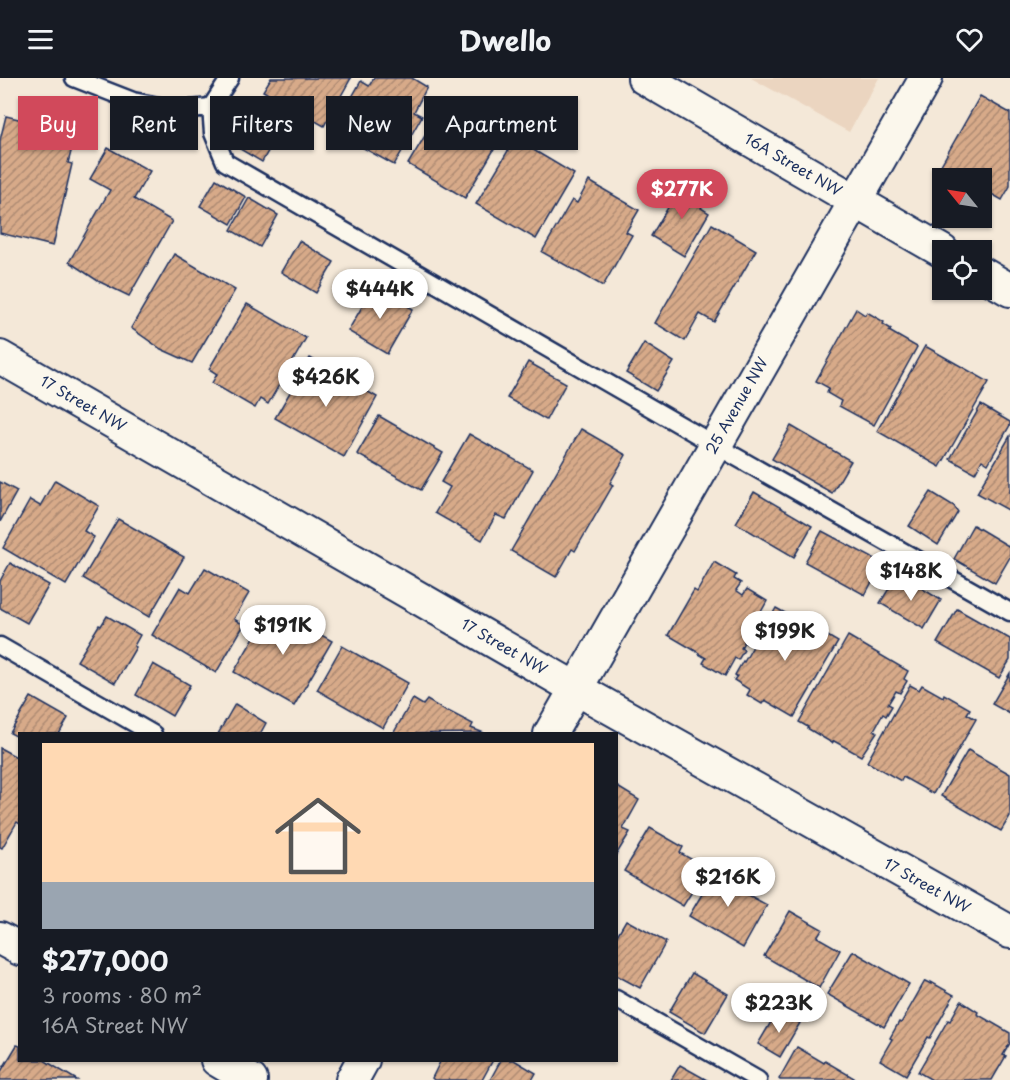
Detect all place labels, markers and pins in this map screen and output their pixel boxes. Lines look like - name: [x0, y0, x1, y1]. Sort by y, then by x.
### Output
- pin: $277K: [640, 169, 724, 220]
- pin: $444K: [338, 269, 422, 320]
- pin: $426K: [284, 357, 368, 408]
- pin: $148K: [869, 551, 953, 602]
- pin: $191K: [241, 605, 325, 656]
- pin: $199K: [743, 611, 827, 662]
- pin: $216K: [686, 857, 770, 908]
- pin: $223K: [737, 983, 821, 1034]

